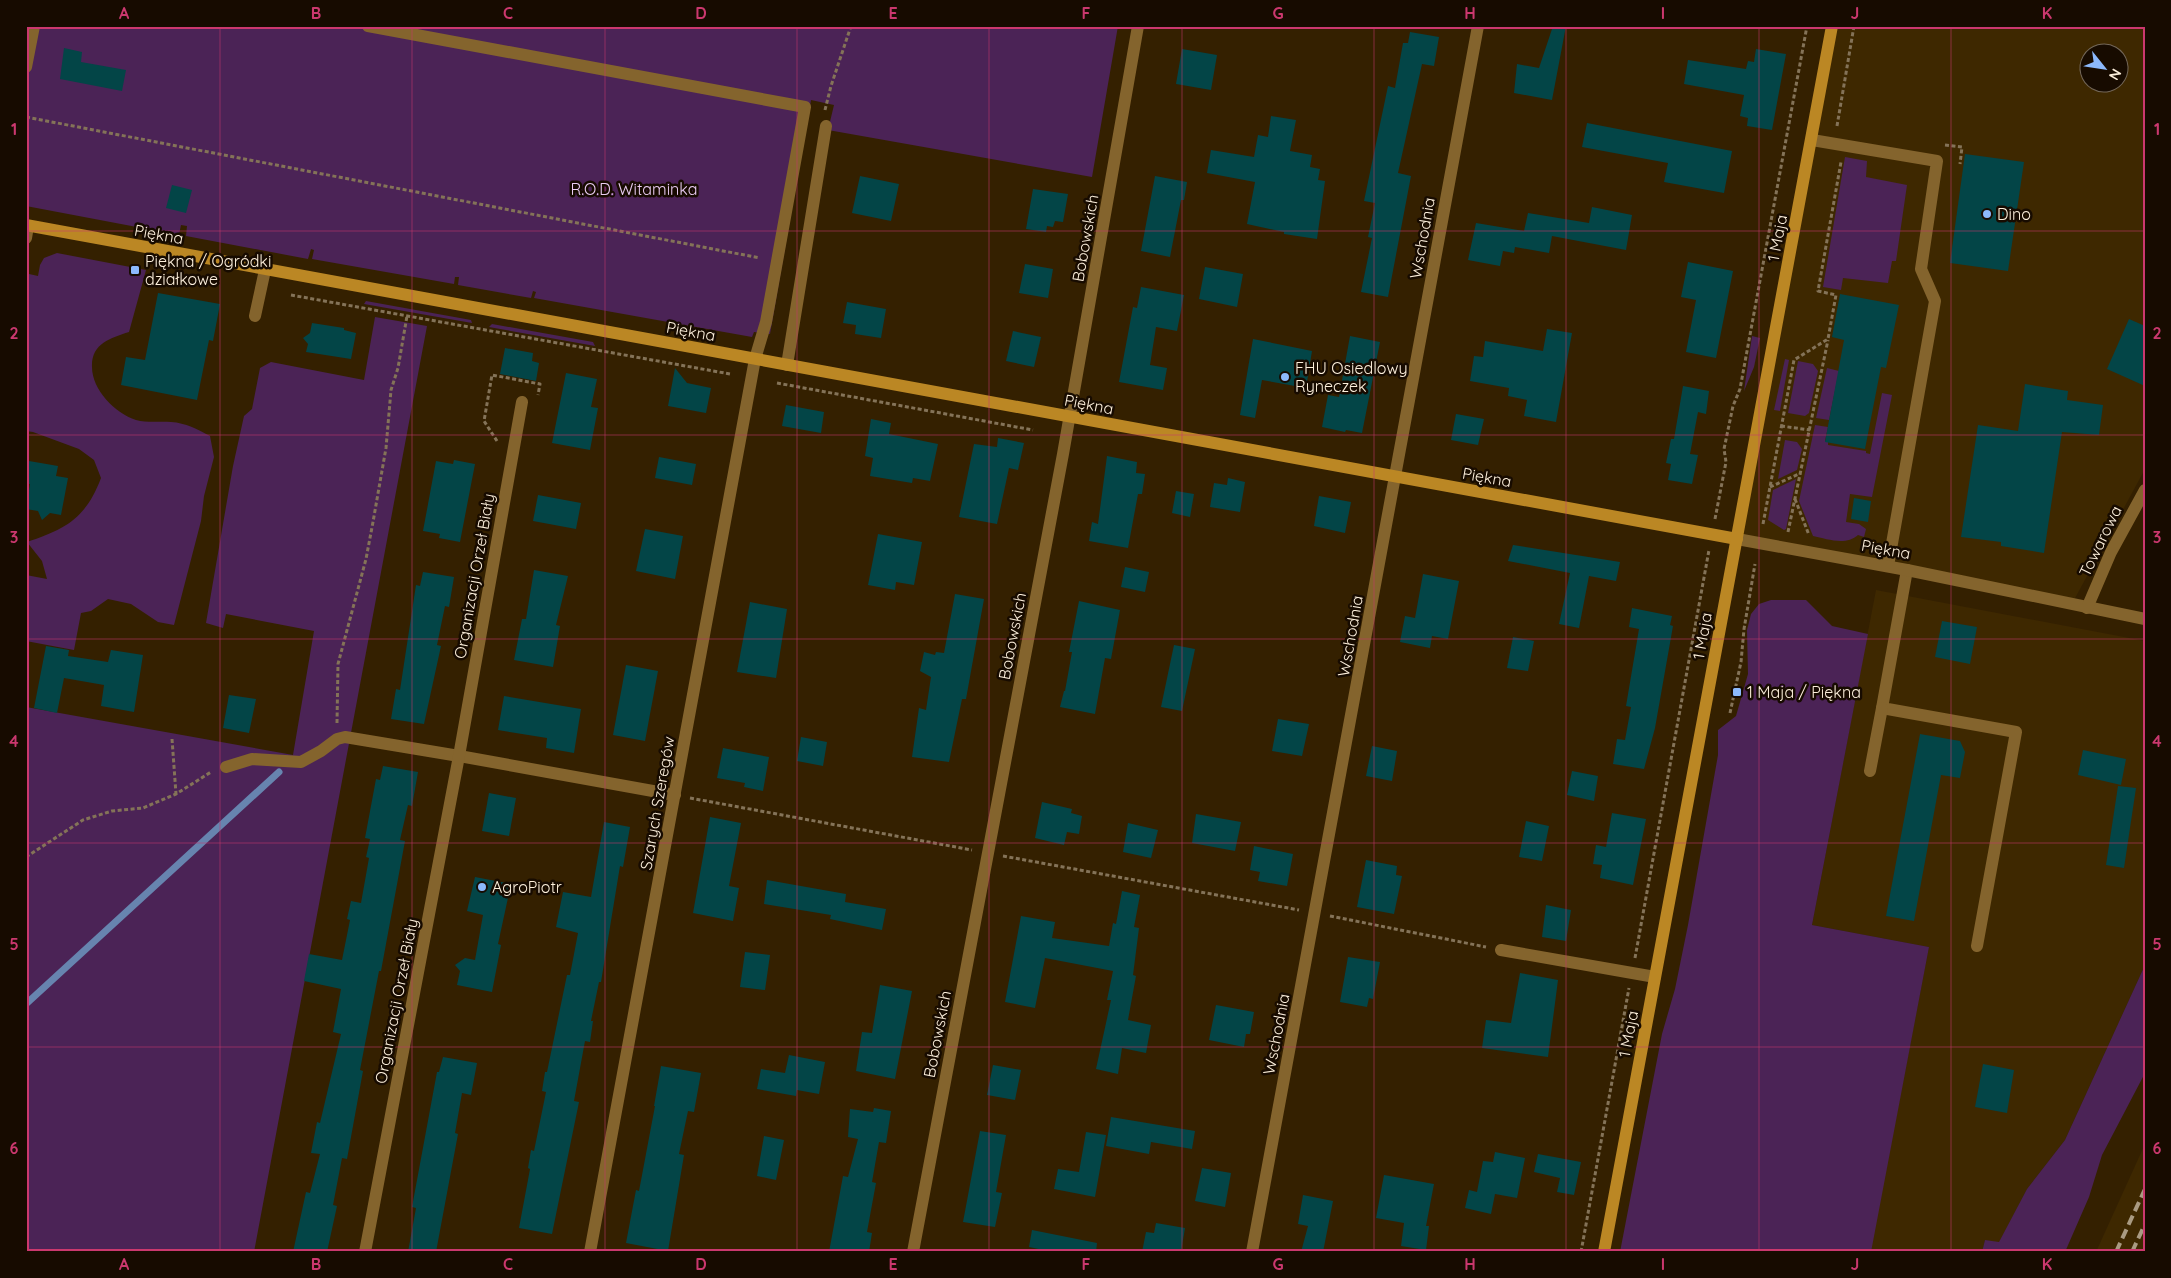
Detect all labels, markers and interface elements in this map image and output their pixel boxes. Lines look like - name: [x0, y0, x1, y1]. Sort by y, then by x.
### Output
- text: A: [119, 3, 130, 23]
- text: B: [311, 3, 321, 23]
- text: C: [503, 3, 513, 23]
- text: D: [695, 3, 707, 23]
- text: E: [888, 3, 898, 23]
- text: F: [1082, 3, 1091, 23]
- text: G: [1272, 3, 1284, 23]
- text: H: [1464, 3, 1476, 23]
- text: I: [1661, 3, 1665, 23]
- text: J: [1851, 3, 1859, 23]
- text: K: [2042, 3, 2052, 23]
- north arrow: [2078, 42, 2128, 92]
- text: N: [2105, 66, 2126, 83]
- text: 1: [11, 119, 17, 139]
- text: 1: [2154, 119, 2160, 139]
- park label: R.O.D. Witaminka: [571, 179, 698, 199]
- street label: Bobowskich: [1067, 193, 1103, 283]
- street label: Wschodnia: [1405, 196, 1439, 280]
- place label: Dino: [1997, 204, 2031, 224]
- marker: Dino: [1981, 208, 1993, 220]
- street label: 1 Maja: [1763, 213, 1791, 263]
- street label: Piękna: [133, 220, 185, 248]
- place label: Piękna / Ogródki działkowe: [145, 251, 271, 289]
- marker: Piękna / Ogródki działkowe: [129, 264, 141, 276]
- street label: Piękna: [665, 317, 717, 345]
- text: 2: [9, 323, 19, 343]
- text: 2: [2152, 323, 2162, 343]
- place label: FHU Osiedlowy Ryneczek: [1295, 358, 1408, 396]
- marker: FHU Osiedlowy Ryneczek: [1279, 371, 1291, 383]
- street label: Piękna: [1063, 389, 1115, 419]
- street label: Piękna: [1461, 463, 1513, 491]
- street label: Organizacji Orzeł Biały: [450, 492, 498, 660]
- street label: Towarowa: [2074, 502, 2126, 580]
- text: 3: [10, 527, 18, 547]
- text: 3: [2153, 527, 2161, 547]
- street label: Piękna: [1860, 535, 1912, 563]
- street label: Bobowskich: [994, 591, 1030, 681]
- street label: Wschodnia: [1333, 594, 1367, 678]
- street label: 1 Maja: [1688, 611, 1716, 661]
- place label: 1 Maja / Piękna: [1747, 682, 1861, 702]
- marker: 1 Maja / Piękna: [1731, 686, 1743, 698]
- text: 4: [9, 731, 19, 751]
- text: 4: [2152, 731, 2162, 751]
- street label: Szarych Szeregów: [635, 735, 679, 871]
- place label: AgroPiotr: [492, 877, 562, 897]
- marker: AgroPiotr: [476, 881, 488, 893]
- street label: Organizacji Orzeł Biały: [370, 917, 422, 1085]
- text: 5: [9, 934, 19, 954]
- text: 5: [2152, 934, 2162, 954]
- street label: Bobowskich: [919, 989, 955, 1079]
- street label: Wschodnia: [1258, 992, 1294, 1076]
- street label: 1 Maja: [1614, 1009, 1642, 1059]
- text: 6: [10, 1138, 19, 1158]
- text: 6: [2153, 1138, 2162, 1158]
- text: A: [119, 1254, 130, 1274]
- text: B: [311, 1254, 321, 1274]
- text: C: [503, 1254, 513, 1274]
- text: D: [695, 1254, 707, 1274]
- text: E: [888, 1254, 898, 1274]
- text: F: [1082, 1254, 1091, 1274]
- text: G: [1272, 1254, 1284, 1274]
- text: H: [1464, 1254, 1476, 1274]
- text: I: [1661, 1254, 1665, 1274]
- text: J: [1851, 1254, 1859, 1274]
- text: K: [2042, 1254, 2052, 1274]

